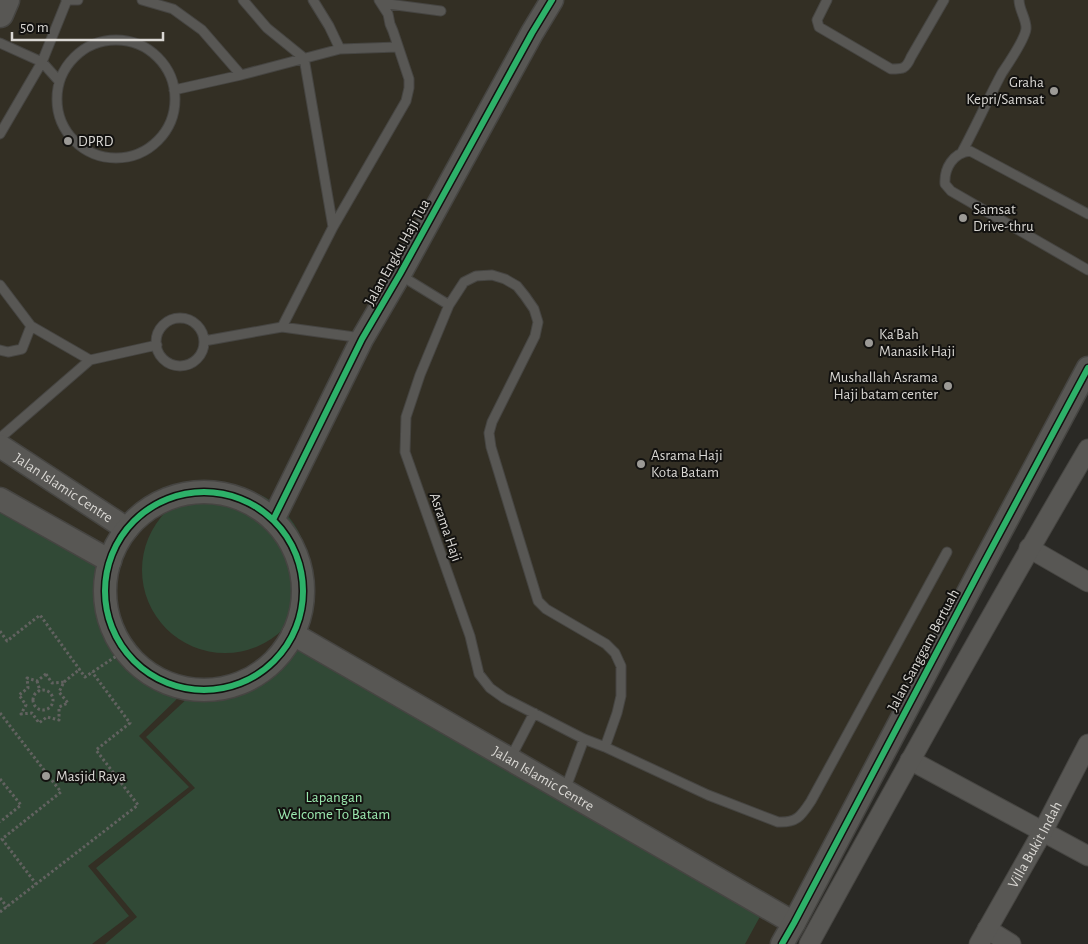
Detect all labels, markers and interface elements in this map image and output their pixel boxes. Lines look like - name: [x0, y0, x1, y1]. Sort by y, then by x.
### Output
- scale bar: [12, 10, 164, 42]
- text: 50 m: [20, 20, 49, 35]
- place label: Graha Kepri/Samsat: [966, 75, 1044, 107]
- marker: Graha Kepri/Samsat: [1048, 85, 1060, 97]
- place label: DPRD: [78, 134, 114, 149]
- marker: DPRD: [62, 135, 74, 147]
- street label: Jalan Engku Haji Tua: [362, 197, 433, 308]
- place label: Samsat Drive-thru: [973, 202, 1034, 234]
- marker: Samsat Drive-thru: [957, 212, 969, 224]
- place label: Ka'Bah Manasik Haji: [879, 327, 955, 359]
- marker: Ka'Bah Manasik Haji: [863, 337, 875, 349]
- place label: Mushallah Asrama Haji batam center: [829, 370, 938, 402]
- marker: Mushallah Asrama Haji batam center: [942, 380, 954, 392]
- place label: Asrama Haji Kota Batam: [651, 448, 723, 480]
- street label: Jalan Islamic Centre: [11, 450, 115, 526]
- marker: Asrama Haji Kota Batam: [635, 458, 647, 470]
- street label: Asrama Haji: [427, 491, 464, 563]
- street label: Jalan Sanggam Bertuah: [885, 587, 962, 714]
- street label: Jalan Islamic Centre: [490, 744, 596, 814]
- place label: Masjid Raya: [56, 769, 126, 784]
- marker: Masjid Raya: [40, 770, 52, 782]
- park label: Lapangan Welcome To Batam: [278, 790, 390, 822]
- street label: Villa Bukit Indah: [1005, 799, 1065, 891]

